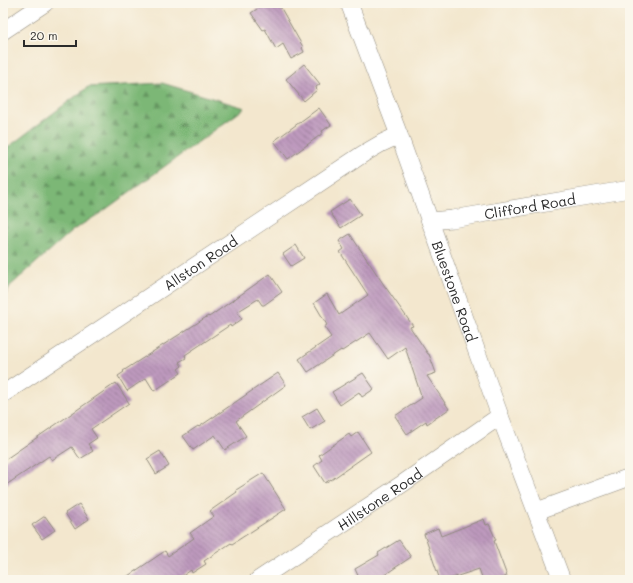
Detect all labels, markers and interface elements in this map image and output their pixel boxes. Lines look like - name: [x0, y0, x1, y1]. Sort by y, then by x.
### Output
- scale bar: [24, 22, 76, 48]
- text: 20 m: [30, 27, 58, 43]
- street label: Clifford Road: [483, 189, 577, 223]
- street label: Allston Road: [159, 231, 241, 294]
- street label: Bluestone Road: [428, 238, 482, 344]
- street label: Hillstone Road: [333, 463, 426, 534]

